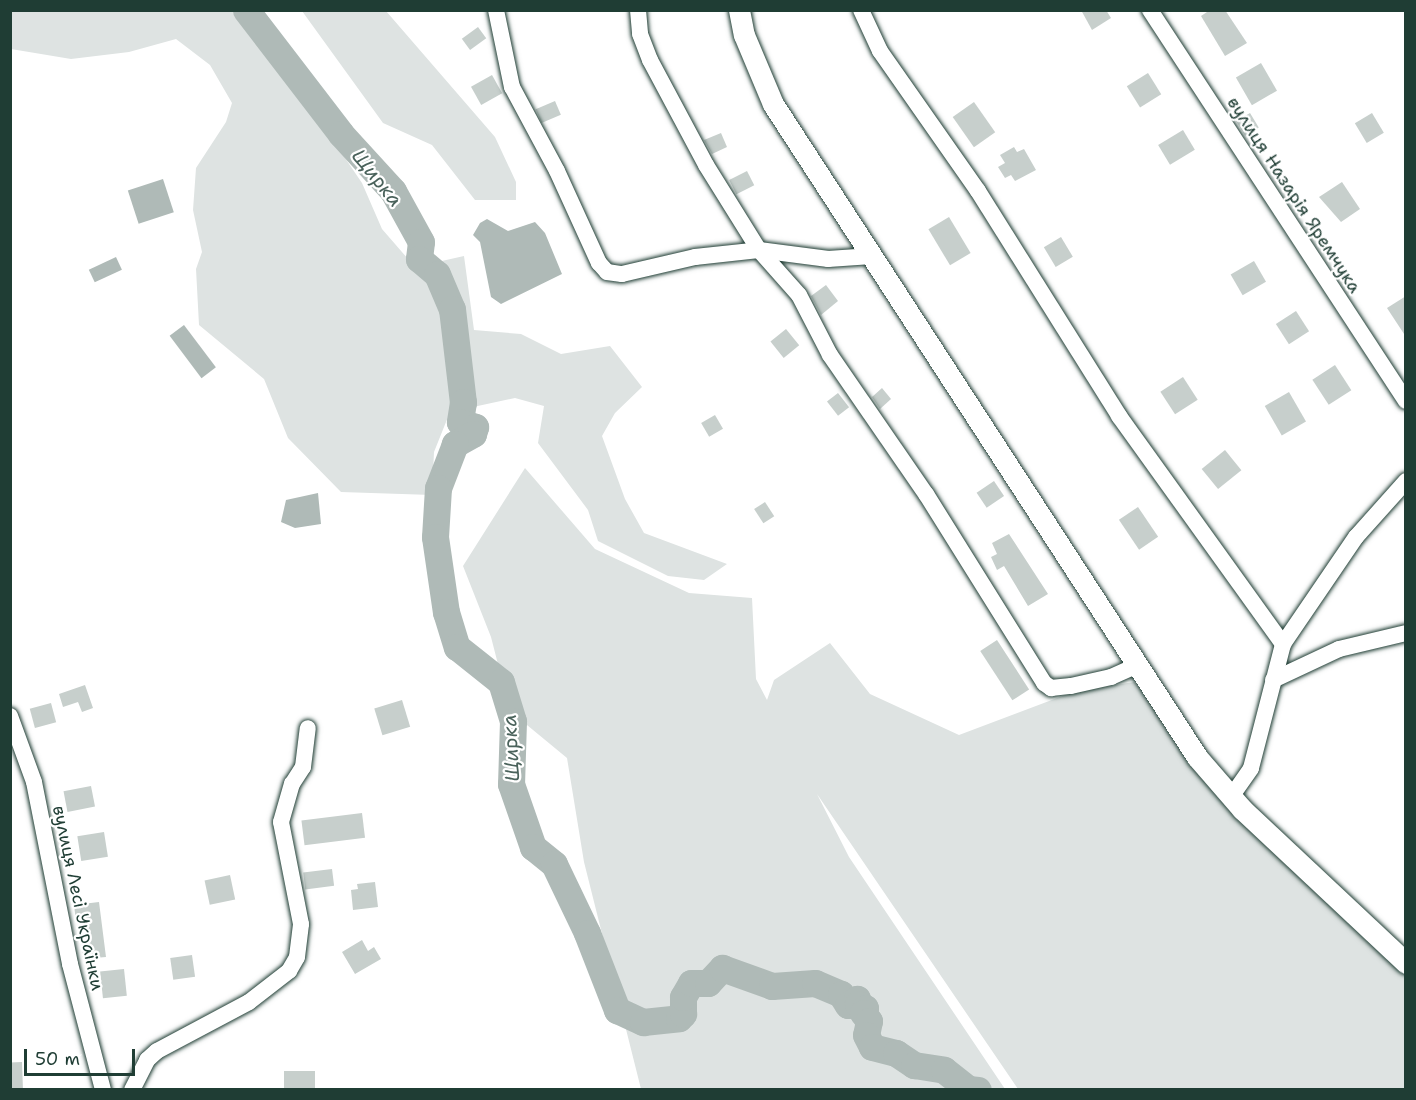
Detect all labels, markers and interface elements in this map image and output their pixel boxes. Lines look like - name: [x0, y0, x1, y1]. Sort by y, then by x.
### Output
- street label: вулиця Назарія Яремчука: [1222, 93, 1366, 297]
- water label: Щирка: [347, 144, 407, 212]
- water label: Щирка: [497, 714, 525, 782]
- street label: вулиця Лесі Українки: [48, 803, 108, 993]
- scale bar: [27, 1037, 138, 1075]
- text: 50 m: [35, 1047, 80, 1071]

